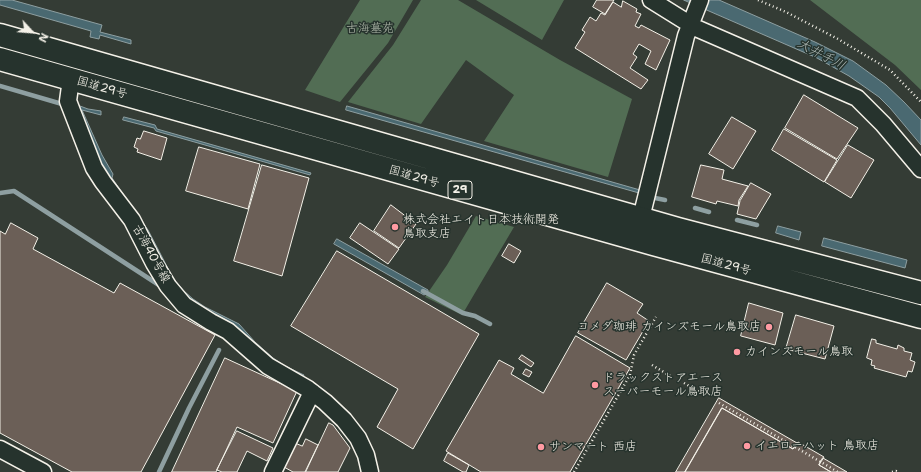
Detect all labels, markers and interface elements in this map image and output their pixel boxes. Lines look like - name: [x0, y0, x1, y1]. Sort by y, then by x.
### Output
- north arrow: [12, 12, 52, 52]
- park label: 古海墓苑: [346, 22, 394, 36]
- text: N: [35, 30, 52, 45]
- water label: 大井手川: [794, 36, 848, 74]
- street label: 国道29号: [75, 74, 129, 102]
- street label: 国道29号: [387, 163, 441, 191]
- road number: 29: [448, 181, 472, 199]
- place label: 株式会社エイト日本技術開発 鳥取支店: [403, 213, 559, 241]
- street label: 古海40号線: [129, 222, 173, 286]
- marker: 株式会社エイト日本技術開発 鳥取支店: [390, 222, 400, 232]
- street label: 国道29号: [699, 251, 753, 279]
- place label: コメダ珈琲 カインズモール鳥取店: [577, 320, 761, 334]
- marker: コメダ珈琲 カインズモール鳥取店: [764, 322, 774, 332]
- place label: カインズモール鳥取: [745, 345, 853, 359]
- marker: カインズモール鳥取: [732, 347, 742, 357]
- place label: ドラックストアエース スーパーモール鳥取店: [603, 371, 723, 399]
- marker: ドラックストアエース スーパーモール鳥取店: [590, 380, 600, 390]
- place label: イエローハット 鳥取店: [755, 439, 879, 453]
- place label: サンマート 西店: [549, 440, 637, 454]
- marker: イエローハット 鳥取店: [742, 441, 752, 451]
- marker: サンマート 西店: [536, 442, 546, 452]

